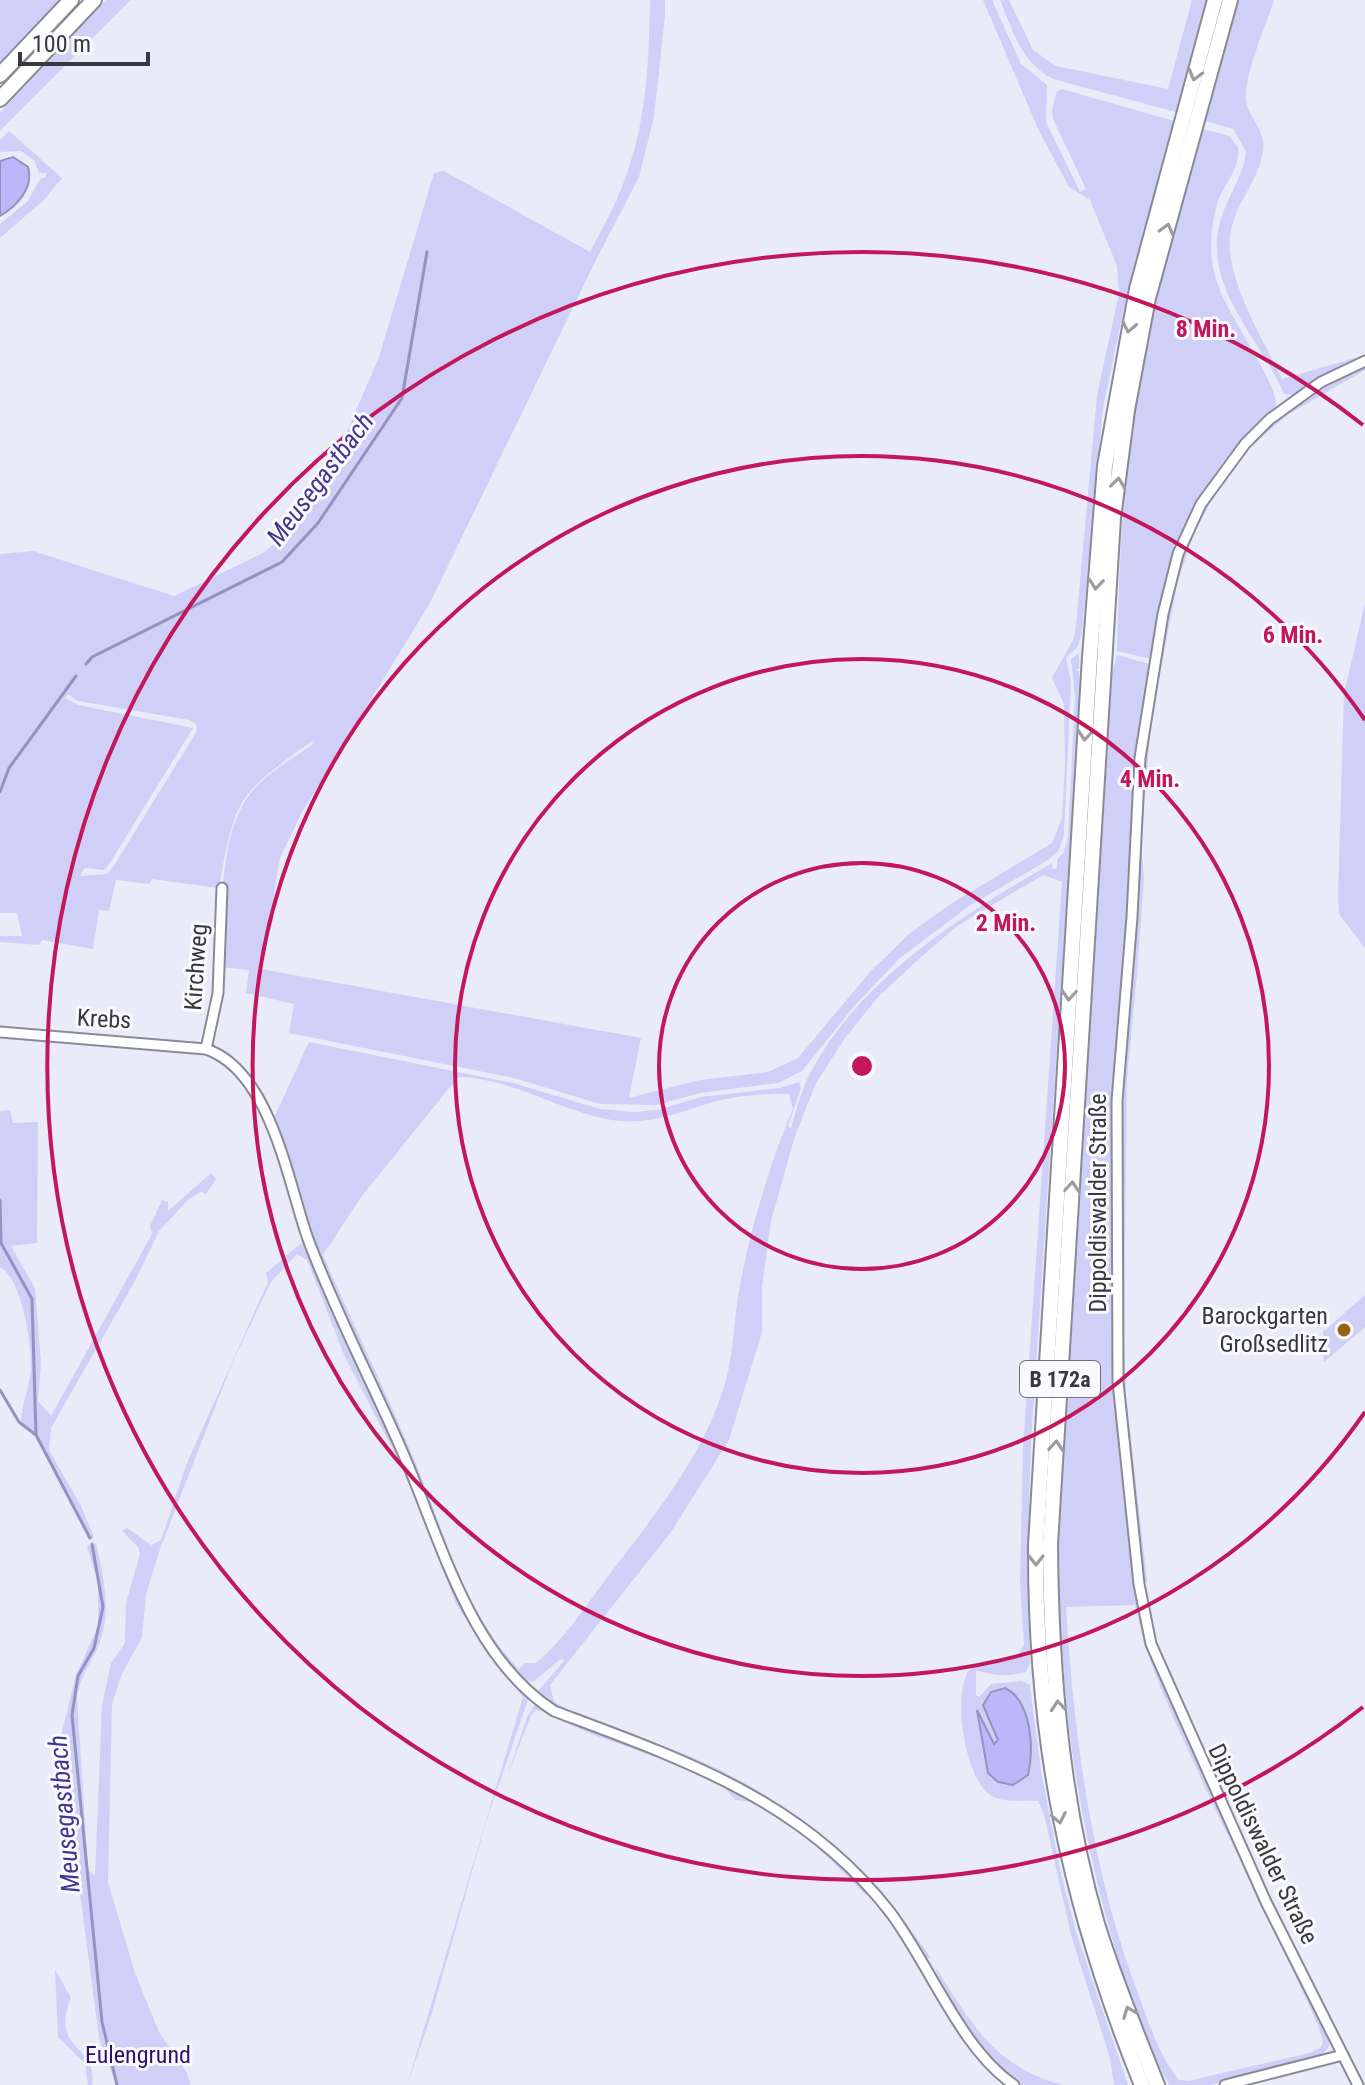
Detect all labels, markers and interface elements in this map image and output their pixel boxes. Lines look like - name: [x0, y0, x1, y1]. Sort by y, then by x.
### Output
- scale bar: [20, 16, 148, 66]
- text: 100 m: [32, 30, 91, 58]
- one-way arrow: [1187, 68, 1204, 82]
- one-way arrow: [1158, 222, 1174, 236]
- text: 8 Min.: [1176, 315, 1236, 343]
- one-way arrow: [1121, 319, 1138, 333]
- water label: Meusegastbach: [260, 407, 380, 551]
- one-way arrow: [1109, 477, 1126, 490]
- one-way arrow: [1088, 578, 1105, 591]
- text: 6 Min.: [1263, 621, 1323, 649]
- one-way arrow: [1077, 729, 1094, 742]
- text: 4 Min.: [1120, 765, 1180, 793]
- text: 2 Min.: [976, 909, 1036, 937]
- street label: Kirchweg: [179, 923, 213, 1011]
- one-way arrow: [1061, 989, 1078, 1002]
- street label: Krebs: [76, 1004, 132, 1034]
- centre of rings: [848, 1052, 876, 1080]
- street label: Dippoldiswalder Straße: [1084, 1093, 1112, 1313]
- one-way arrow: [1063, 1180, 1080, 1192]
- place label: Barockgarten Großsedlitz: [1201, 1302, 1328, 1358]
- marker: Barockgarten Großsedlitz: [1335, 1321, 1353, 1339]
- road number: B 172a: [1020, 1361, 1100, 1397]
- one-way arrow: [1047, 1439, 1064, 1452]
- one-way arrow: [1027, 1554, 1045, 1567]
- one-way arrow: [1050, 1699, 1067, 1712]
- water label: Meusegastbach: [42, 1734, 86, 1894]
- street label: Dippoldiswalder Straße: [1202, 1739, 1324, 1949]
- one-way arrow: [1049, 1812, 1066, 1825]
- one-way arrow: [1122, 2006, 1139, 2020]
- park label: Eulengrund: [85, 2041, 191, 2069]

